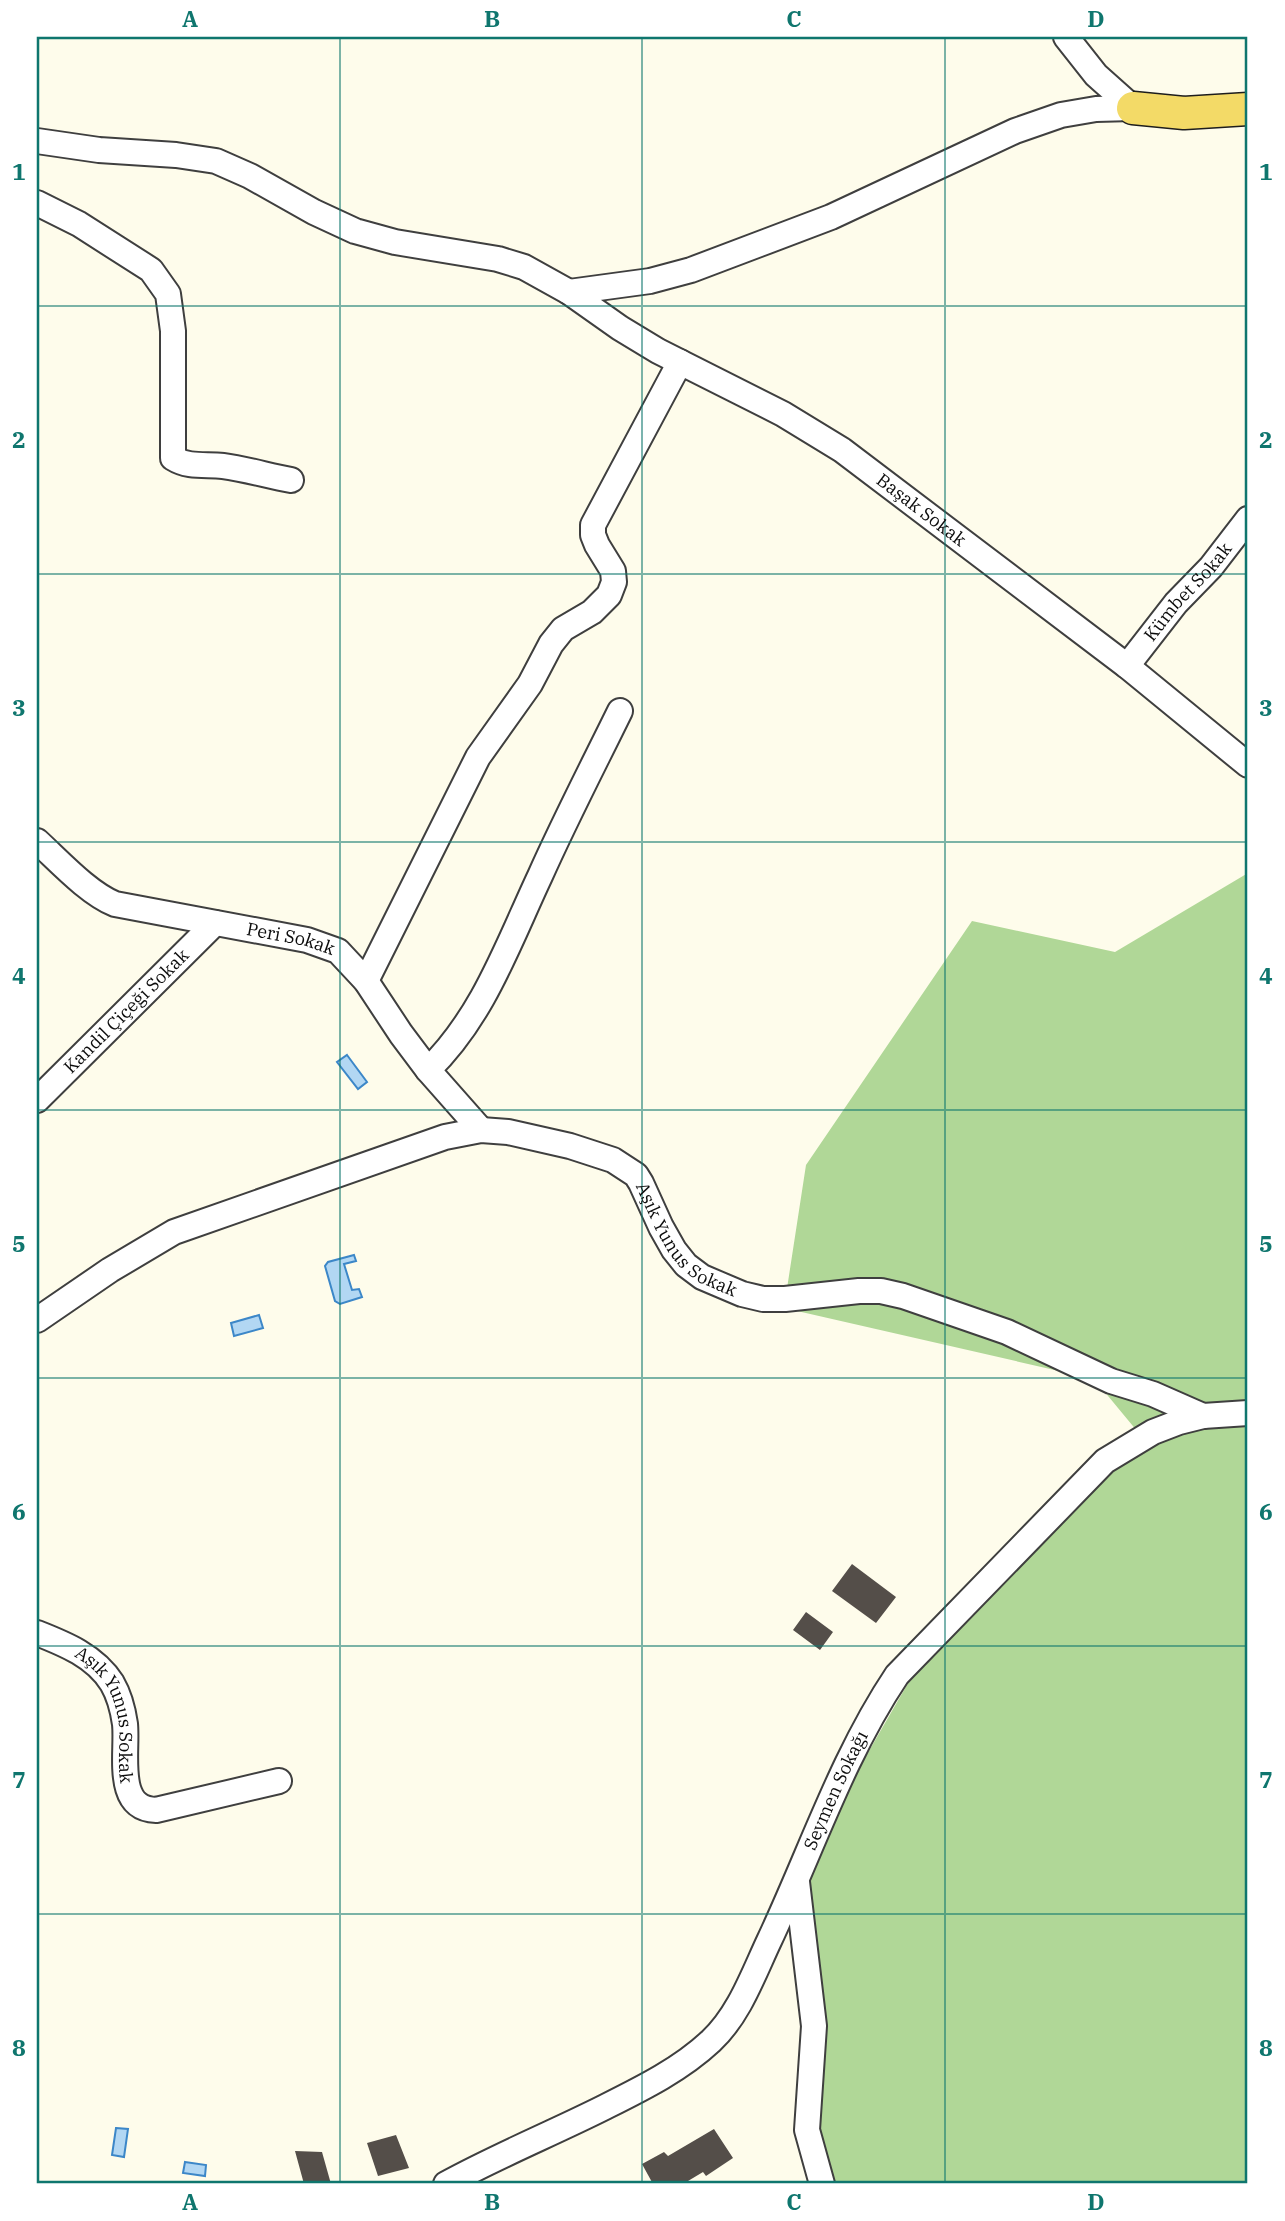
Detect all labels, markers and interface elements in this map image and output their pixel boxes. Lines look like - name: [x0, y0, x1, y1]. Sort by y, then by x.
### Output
- text: A: [182, 3, 198, 33]
- text: B: [484, 3, 500, 33]
- text: C: [786, 3, 802, 33]
- text: D: [1087, 3, 1105, 33]
- text: 1: [12, 156, 26, 186]
- text: 1: [1259, 156, 1273, 186]
- text: 2: [12, 424, 26, 454]
- text: 2: [1259, 424, 1273, 454]
- street label: Başak Sokak: [872, 468, 971, 551]
- street label: Kümbet Sokak: [1139, 537, 1237, 646]
- text: 3: [12, 692, 26, 722]
- text: 3: [1259, 692, 1273, 722]
- street label: Peri Sokak: [245, 917, 339, 960]
- street label: Kandil Çiçeği Sokak: [59, 943, 194, 1078]
- text: 4: [12, 960, 26, 990]
- text: 4: [1259, 960, 1273, 990]
- street label: Aşık Yunus Sokak: [631, 1178, 741, 1302]
- text: 5: [12, 1228, 26, 1258]
- text: 5: [1259, 1228, 1273, 1258]
- text: 6: [12, 1496, 26, 1526]
- text: 6: [1259, 1496, 1273, 1526]
- street label: Aşık Yunus Sokak: [71, 1641, 139, 1785]
- street label: Seymen Sokağı: [798, 1726, 873, 1854]
- text: 7: [12, 1764, 26, 1794]
- text: 7: [1259, 1764, 1273, 1794]
- text: 8: [12, 2032, 26, 2062]
- text: 8: [1259, 2032, 1273, 2062]
- text: A: [182, 2186, 198, 2216]
- text: B: [484, 2186, 500, 2216]
- text: C: [786, 2186, 802, 2216]
- text: D: [1087, 2186, 1105, 2216]

